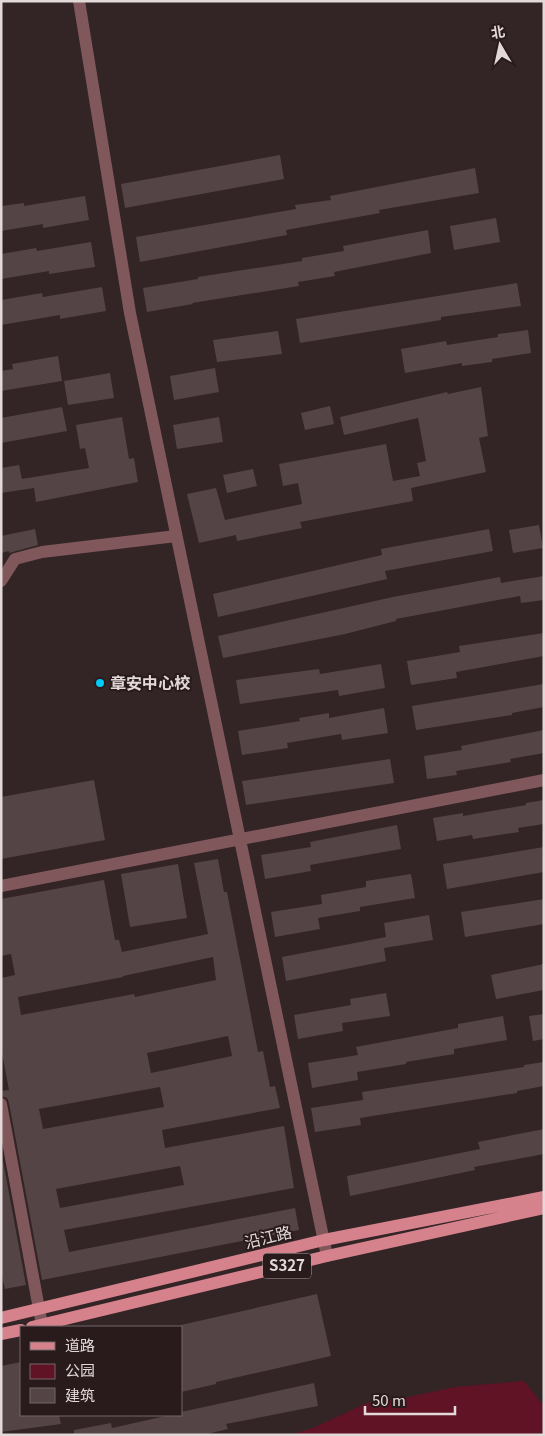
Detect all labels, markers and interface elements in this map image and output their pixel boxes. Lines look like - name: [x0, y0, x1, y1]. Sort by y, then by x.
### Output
- north arrow: [475, 20, 525, 70]
- text: 北: [489, 20, 506, 42]
- place label: 章安中心校: [110, 670, 191, 694]
- marker: 章安中心校: [94, 677, 106, 689]
- street label: 沿江路: [242, 1219, 294, 1253]
- road number: S327: [263, 1254, 311, 1278]
- legend: [20, 1326, 182, 1416]
- text: 道路: [65, 1334, 95, 1355]
- text: 公园: [65, 1359, 95, 1380]
- text: 建筑: [65, 1384, 95, 1405]
- scale bar: [365, 1384, 455, 1416]
- text: 50 m: [372, 1389, 406, 1410]

